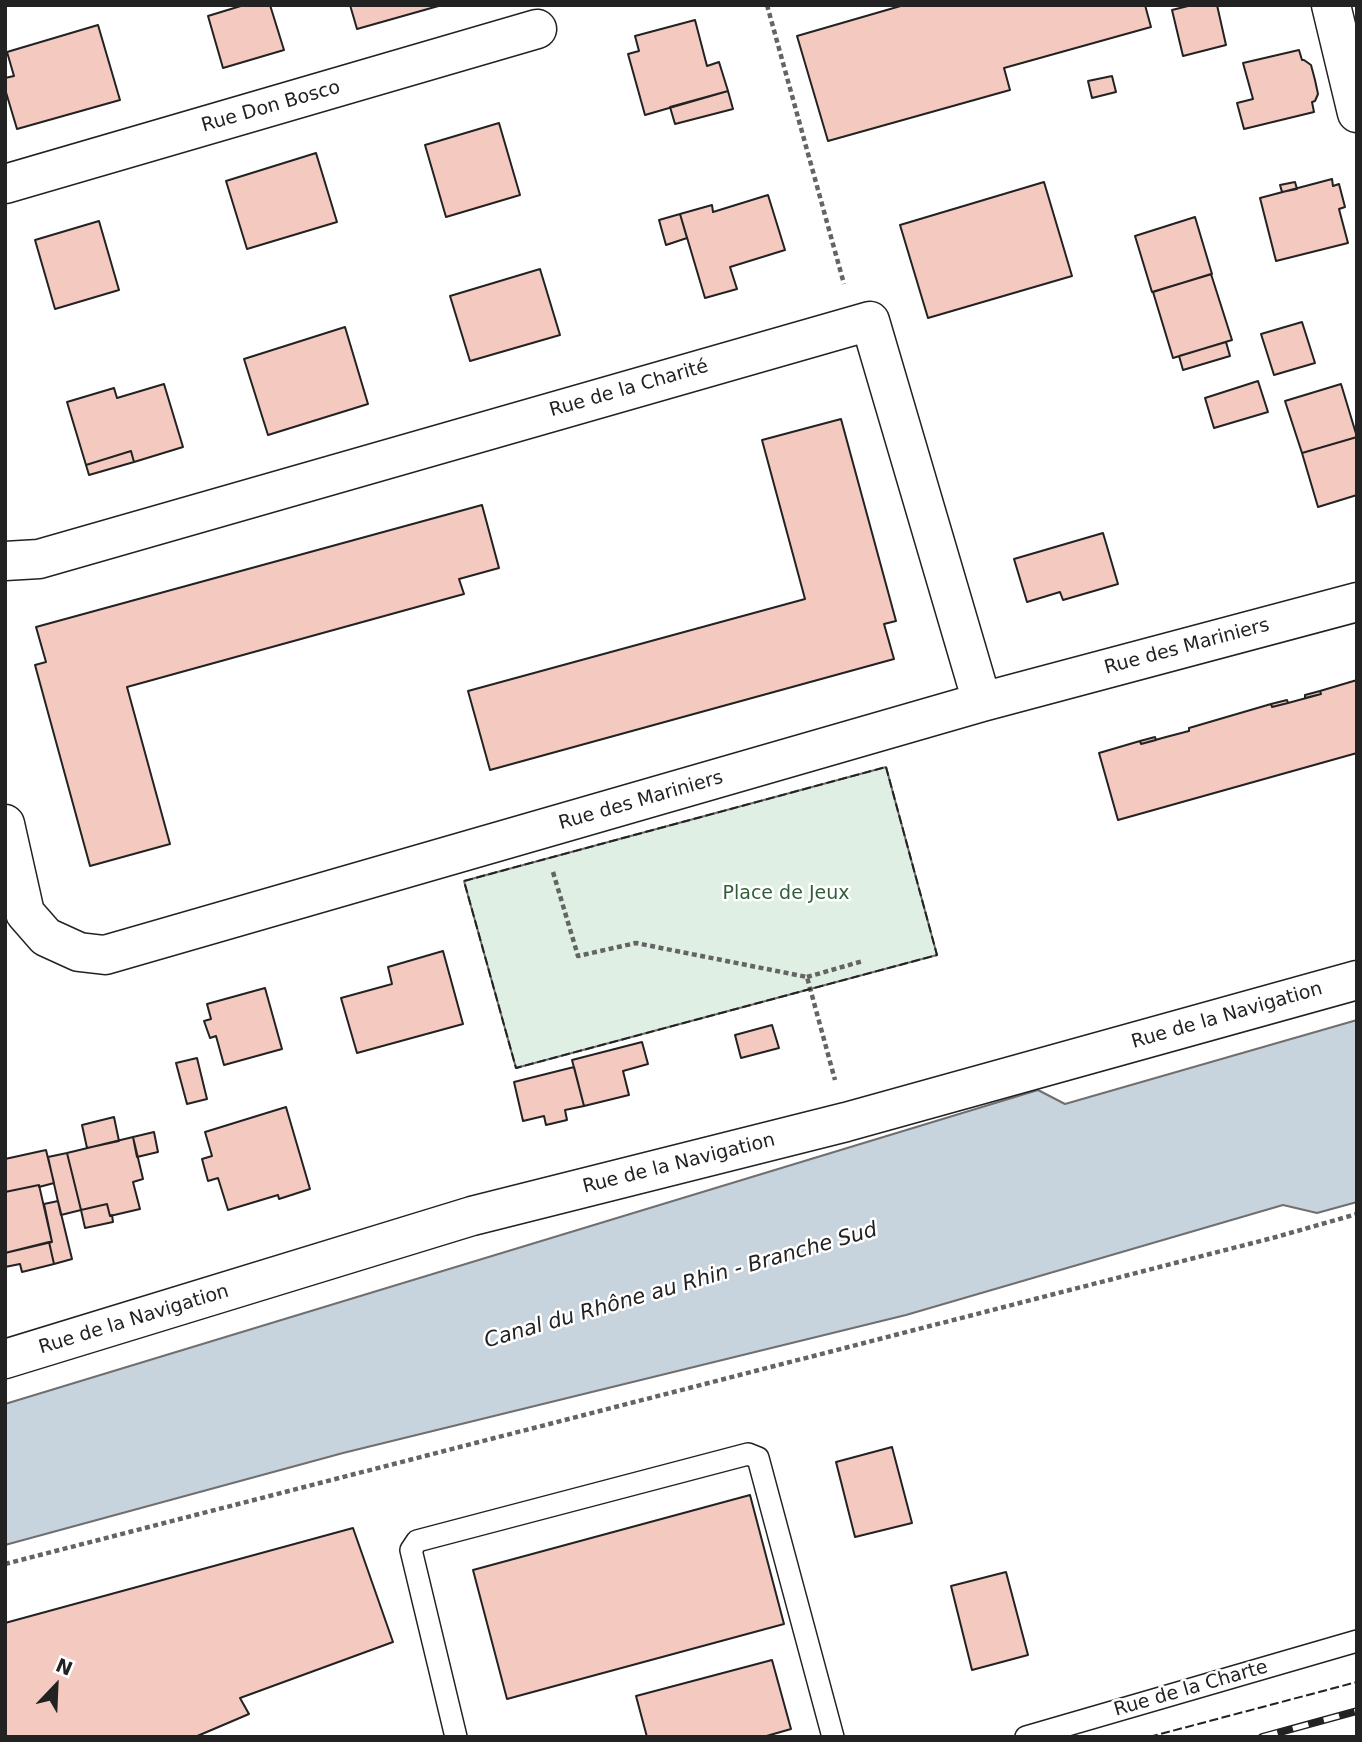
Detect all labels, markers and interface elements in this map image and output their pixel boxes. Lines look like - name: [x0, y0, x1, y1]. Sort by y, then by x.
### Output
- street label: Rue Don Bosco: [199, 76, 343, 138]
- street label: Rue de la Charité: [547, 355, 711, 423]
- street label: Rue des Mariniers: [1102, 614, 1272, 680]
- street label: Rue des Mariniers: [556, 767, 726, 835]
- park label: Place de Jeux: [723, 883, 849, 905]
- street label: Rue de la Navigation: [1129, 978, 1325, 1054]
- street label: Rue de la Navigation: [580, 1129, 778, 1199]
- water label: Canal du Rhône au Rhin - Branche Sud: [482, 1218, 880, 1354]
- street label: Rue de la Navigation: [36, 1280, 232, 1360]
- north arrow: [21, 1651, 91, 1721]
- text: N: [53, 1653, 76, 1680]
- street label: Rue de la Charte: [1112, 1656, 1270, 1722]

